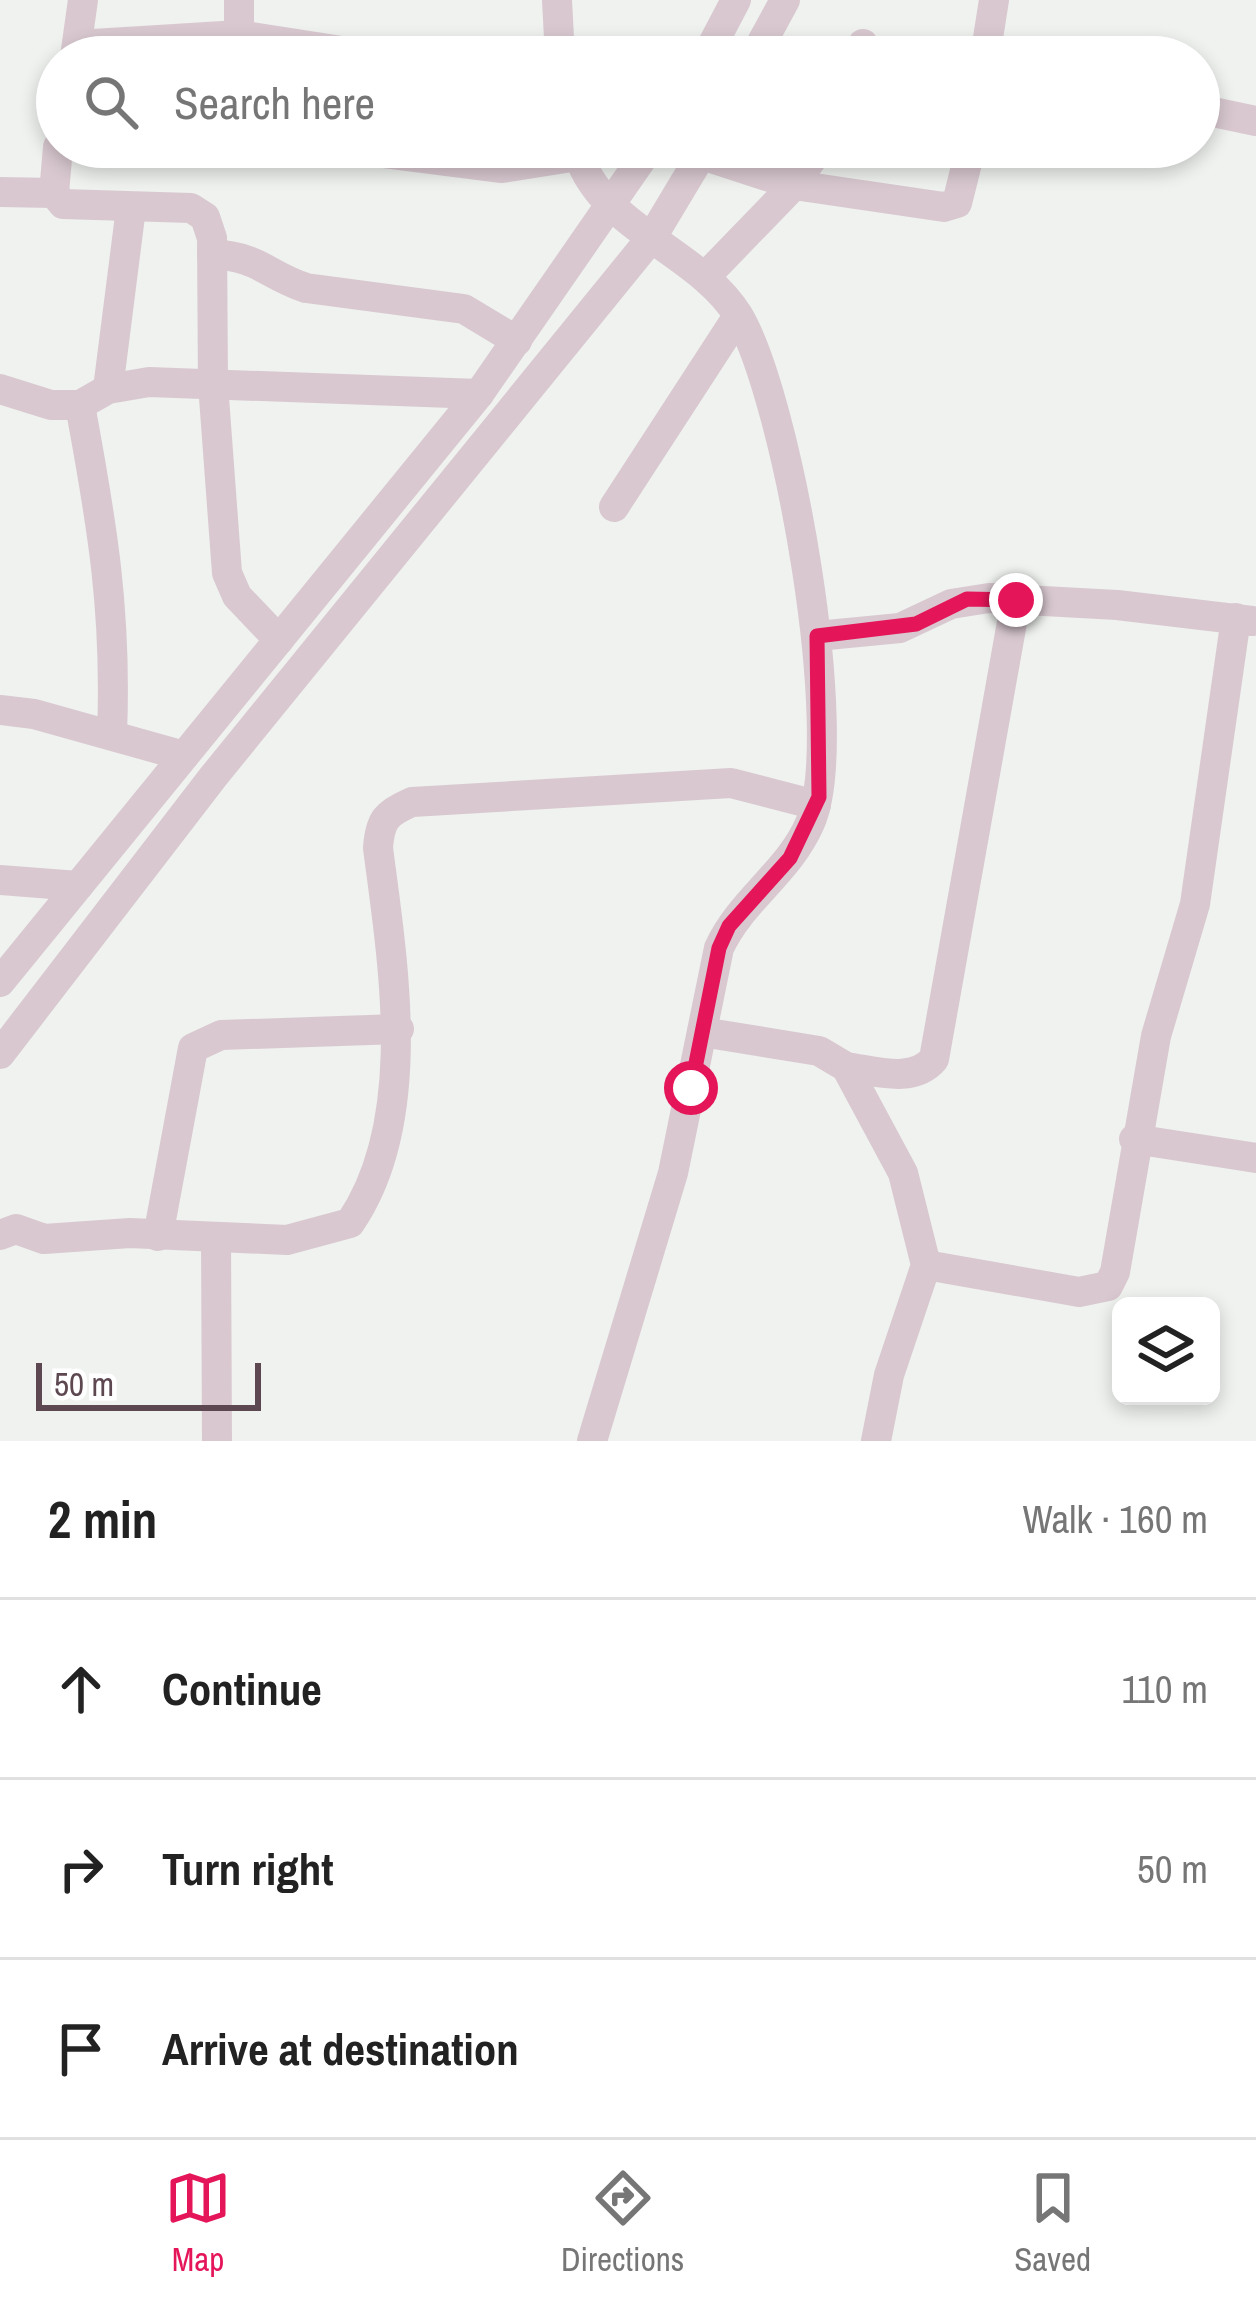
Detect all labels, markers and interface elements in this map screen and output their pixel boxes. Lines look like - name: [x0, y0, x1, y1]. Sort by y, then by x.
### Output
- search box: [36, 36, 1220, 168]
- icon: search: [78, 69, 144, 135]
- text: Search here: [174, 72, 375, 133]
- route end: [989, 573, 1043, 627]
- route start: [664, 1061, 718, 1115]
- map controls: [1112, 1297, 1220, 1405]
- button: layers: [1112, 1297, 1220, 1405]
- scale bar: [36, 1357, 261, 1410]
- text: 50 m: [54, 1362, 114, 1406]
- text: 2 min: [48, 1485, 157, 1554]
- text: Walk · 160 m: [1023, 1493, 1208, 1545]
- icon: ahead: [48, 1656, 114, 1722]
- text: Continue: [162, 1658, 322, 1719]
- text: 110 m: [1121, 1663, 1208, 1715]
- icon: right: [48, 1836, 114, 1902]
- text: Turn right: [162, 1838, 334, 1899]
- text: 50 m: [1137, 1843, 1208, 1895]
- icon: arrive: [48, 2016, 114, 2082]
- text: Arrive at destination: [162, 2018, 519, 2079]
- tab: Map: [165, 2165, 231, 2281]
- tab: Directions: [561, 2165, 684, 2281]
- tab: Saved: [1014, 2165, 1091, 2281]

